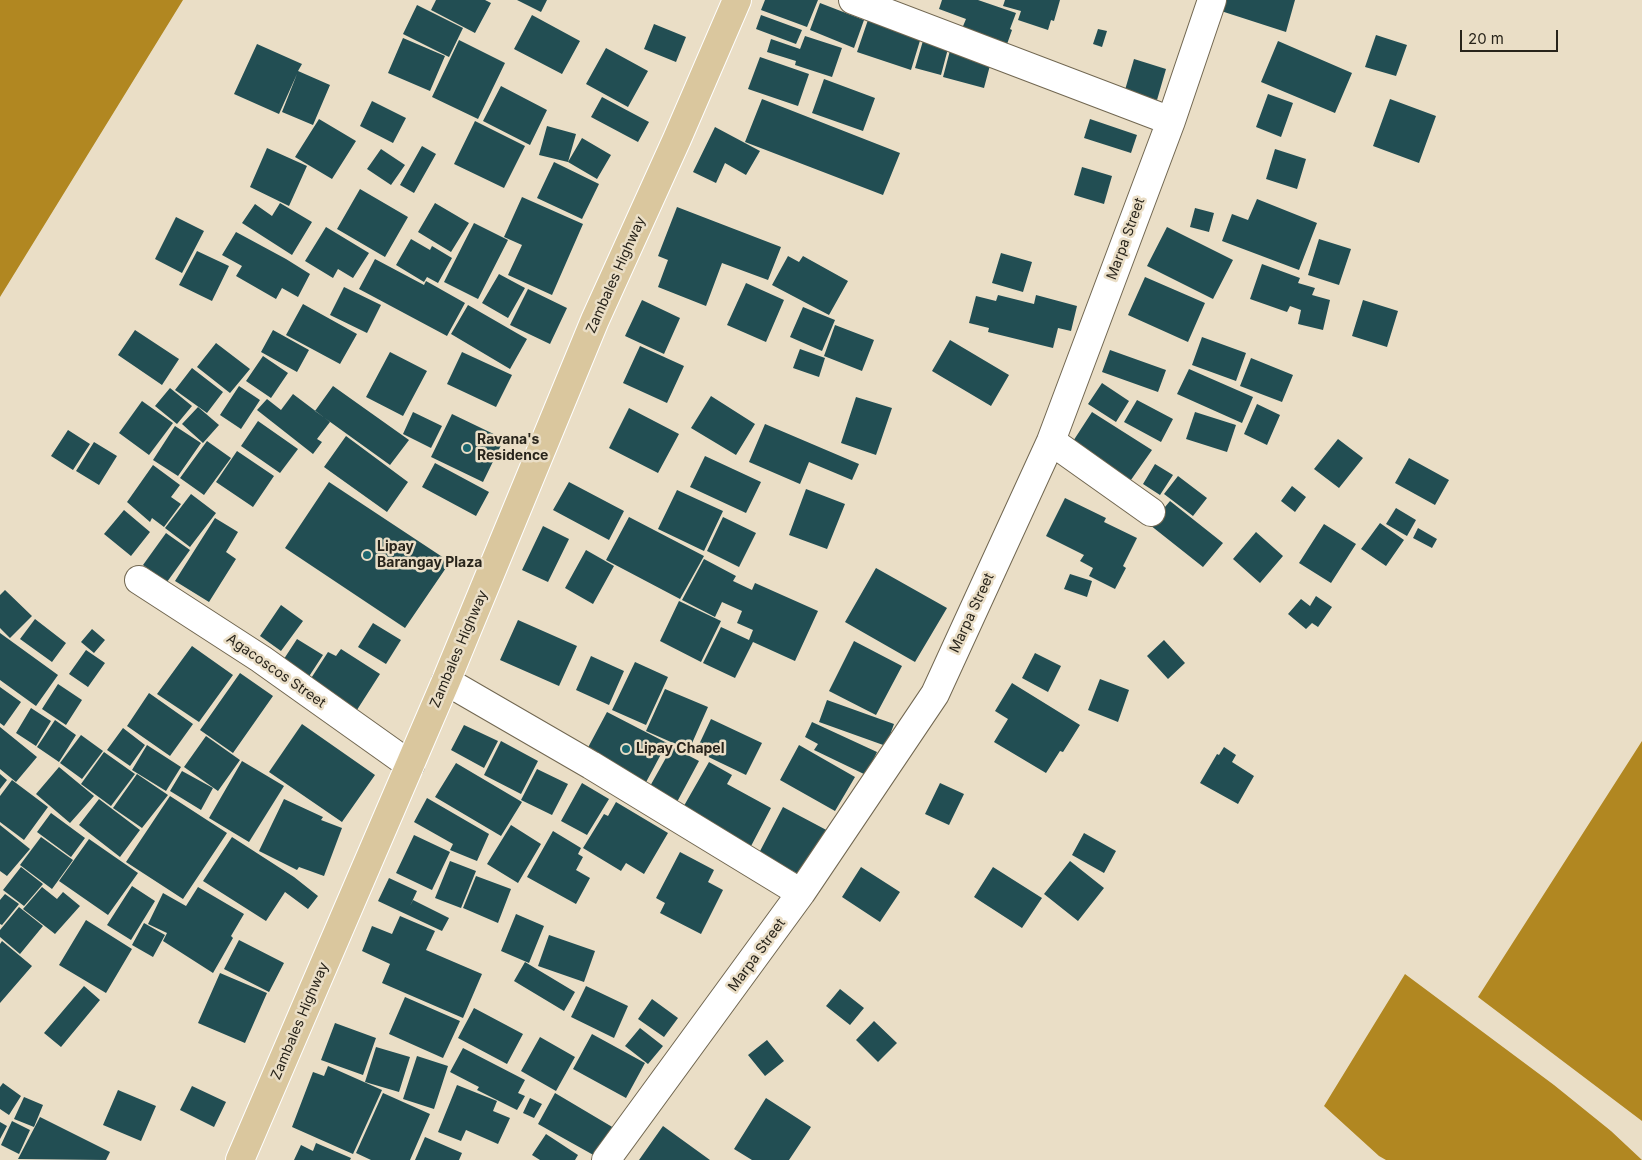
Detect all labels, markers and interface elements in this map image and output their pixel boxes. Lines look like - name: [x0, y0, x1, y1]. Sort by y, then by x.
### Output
- scale bar: [1462, 20, 1560, 52]
- text: 20 m: [1468, 29, 1504, 48]
- street label: Marpa Street: [1103, 196, 1149, 282]
- street label: Zambales Highway: [583, 214, 649, 336]
- place label: Ravana's Residence: [477, 432, 548, 464]
- marker: Ravana's Residence: [461, 442, 473, 454]
- place label: Lipay Barangay Plaza: [377, 539, 482, 572]
- marker: Lipay Barangay Plaza: [361, 549, 373, 561]
- street label: Marpa Street: [946, 570, 998, 656]
- street label: Zambales Highway: [427, 588, 491, 710]
- street label: Agacoscos Street: [223, 631, 329, 711]
- place label: Lipay Chapel: [636, 741, 724, 757]
- marker: Lipay Chapel: [620, 743, 632, 755]
- street label: Marpa Street: [725, 915, 789, 995]
- street label: Zambales Highway: [268, 960, 332, 1082]

